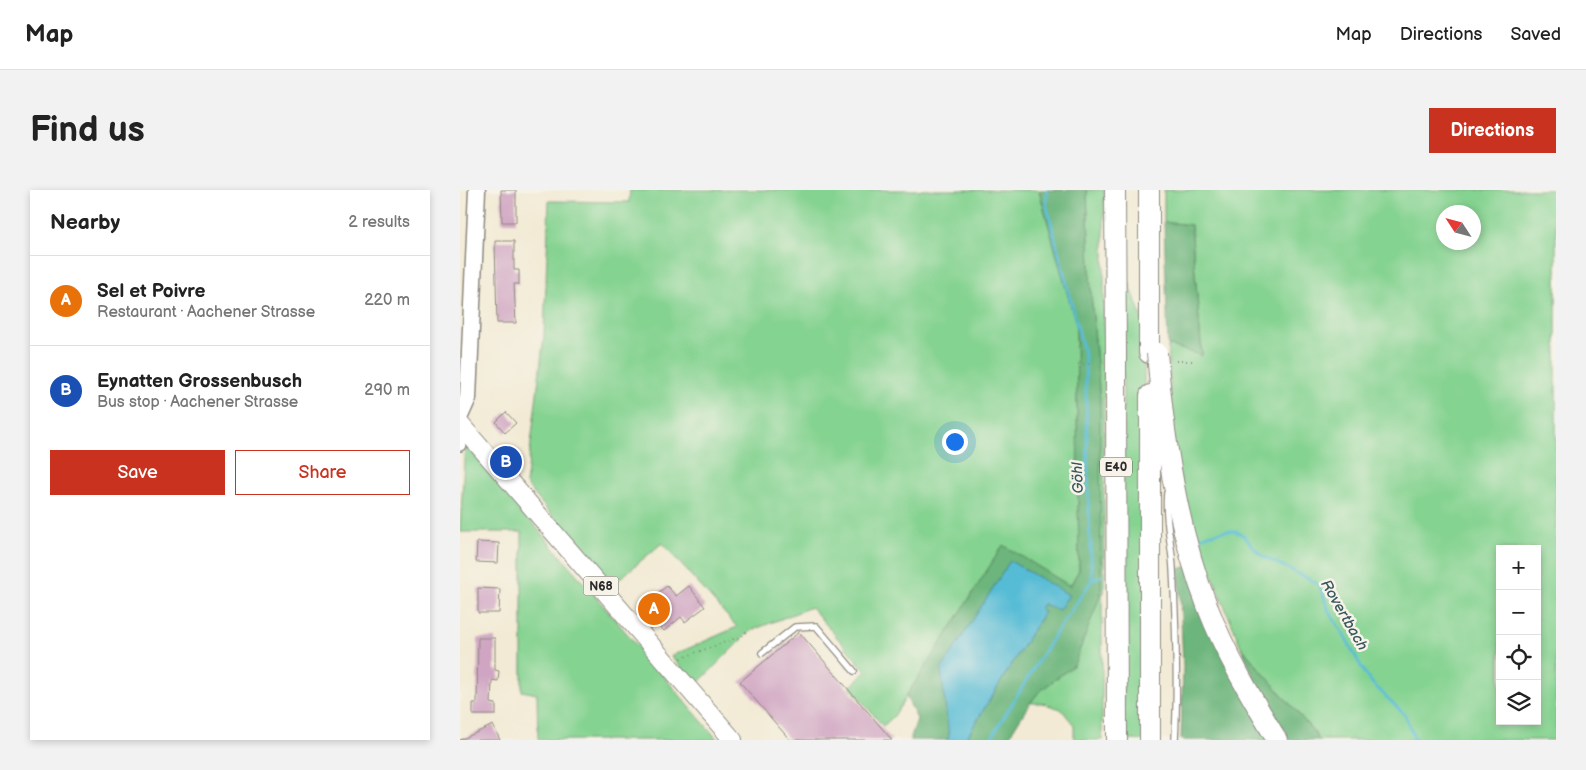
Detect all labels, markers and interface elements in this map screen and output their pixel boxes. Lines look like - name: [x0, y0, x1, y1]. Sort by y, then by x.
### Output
- text: Map: [25, 20, 73, 49]
- text: Map: [1336, 24, 1372, 45]
- text: Directions: [1400, 24, 1482, 45]
- text: Saved: [1510, 24, 1561, 45]
- button: Directions: [1429, 108, 1556, 153]
- text: Find us: [30, 109, 145, 152]
- north arrow: [1436, 205, 1481, 250]
- text: Nearby: [50, 210, 120, 235]
- text: 2 results: [348, 213, 410, 232]
- text: Sel et Poivre: [97, 280, 205, 303]
- text: A: [61, 291, 71, 310]
- text: 220 m: [364, 291, 410, 310]
- text: Restaurant · Aachener Strasse: [97, 303, 315, 322]
- text: Eynatten Grossenbusch: [97, 370, 302, 393]
- text: B: [60, 381, 72, 400]
- text: 290 m: [364, 381, 410, 400]
- text: Bus stop · Aachener Strasse: [97, 393, 298, 412]
- your location: [942, 429, 968, 455]
- pin: B: [490, 443, 522, 481]
- button: Save: [50, 450, 225, 495]
- button: Share: [235, 450, 410, 495]
- road number: E40: [1100, 458, 1132, 476]
- water label: Göhl: [1068, 461, 1088, 494]
- map controls: [1496, 545, 1541, 725]
- button: +: [1496, 545, 1541, 590]
- road number: N68: [584, 576, 618, 596]
- water label: Rovertbach: [1316, 576, 1372, 654]
- pin: A: [638, 590, 670, 628]
- button: −: [1496, 590, 1541, 635]
- button: locate: [1496, 635, 1541, 680]
- button: layers: [1496, 680, 1541, 725]

